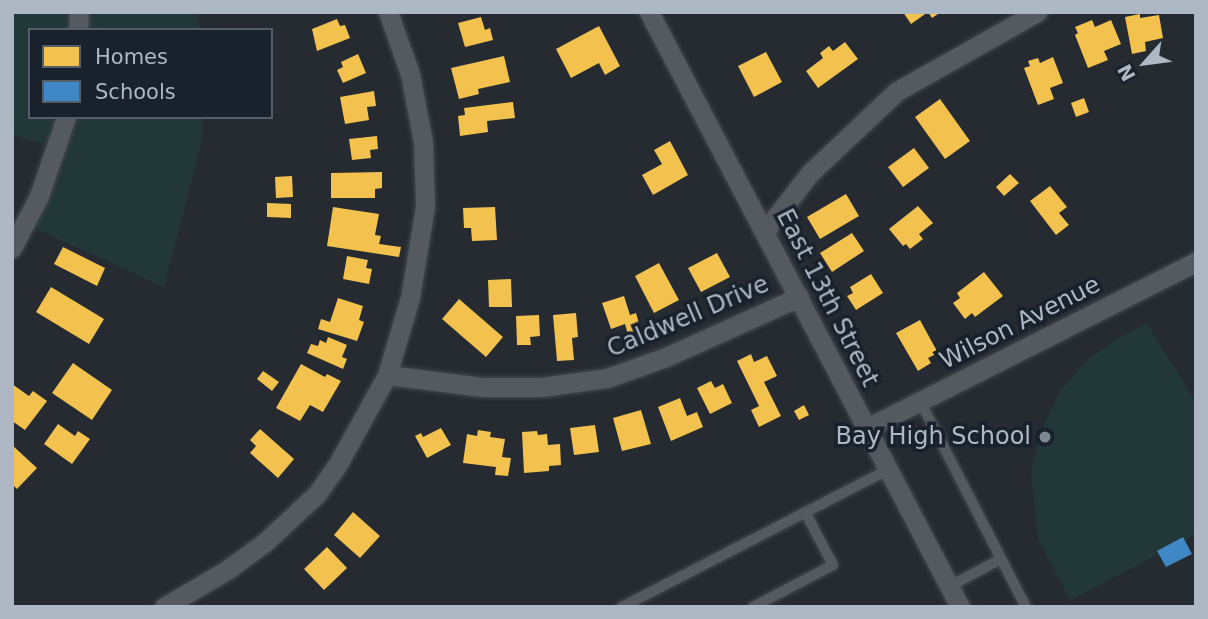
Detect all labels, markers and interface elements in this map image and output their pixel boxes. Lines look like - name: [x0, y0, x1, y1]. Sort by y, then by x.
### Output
- legend: [28, 28, 273, 119]
- north arrow: [1110, 28, 1180, 98]
- text: Homes: [95, 45, 168, 69]
- text: N: [1113, 61, 1140, 85]
- text: Schools: [95, 80, 176, 104]
- street label: East 13th Street: [770, 205, 884, 391]
- street label: Caldwell Drive: [603, 270, 773, 364]
- street label: Wilson Avenue: [935, 270, 1105, 376]
- place label: Bay High School: [836, 423, 1031, 451]
- marker: Bay High School: [1037, 429, 1053, 445]

